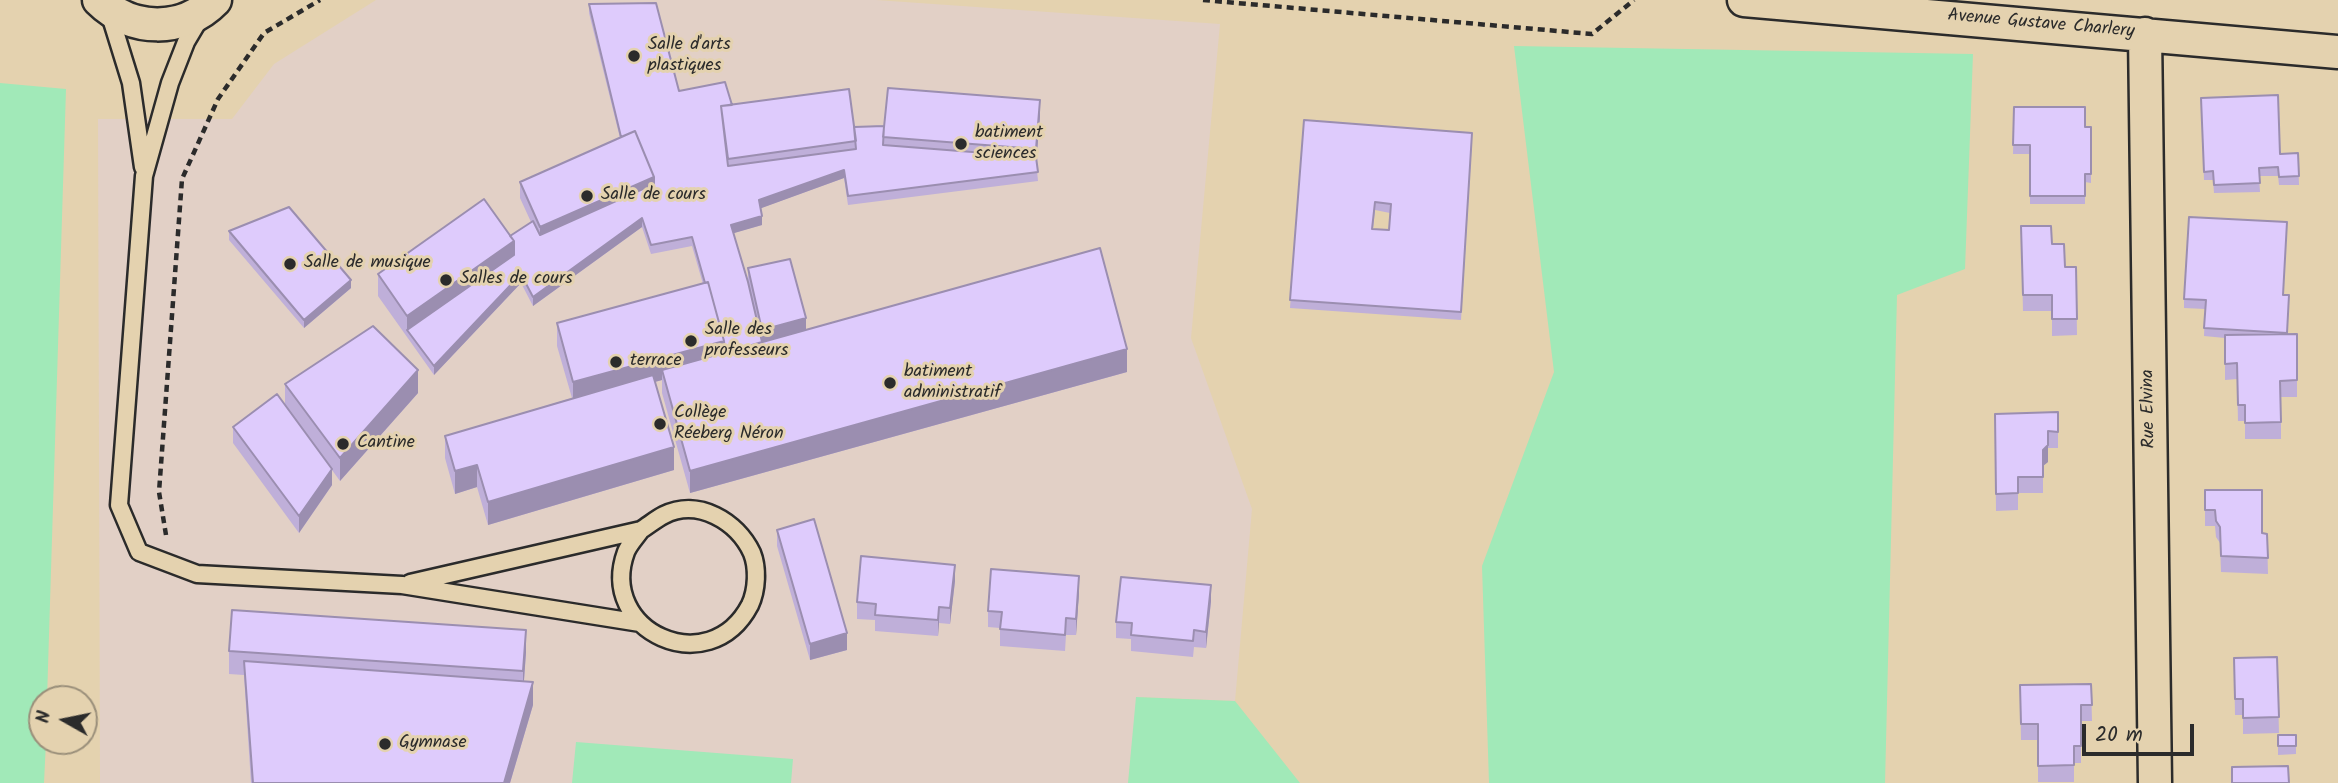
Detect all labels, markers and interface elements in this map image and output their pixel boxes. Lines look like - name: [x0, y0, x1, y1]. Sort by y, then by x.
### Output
- street label: Avenue Gustave Charlery: [1947, 6, 2135, 44]
- place label: Salle d'arts plastiques: [648, 35, 731, 78]
- marker: Salle d'arts plastiques: [626, 48, 642, 64]
- place label: batiment sciences: [975, 123, 1043, 166]
- marker: batiment sciences: [953, 136, 969, 152]
- place label: Salle de cours: [601, 185, 706, 207]
- marker: Salle de cours: [579, 188, 595, 204]
- place label: Salle de musique: [304, 253, 431, 275]
- marker: Salle de musique: [282, 256, 298, 272]
- place label: Salles de cours: [460, 269, 573, 291]
- marker: Salles de cours: [438, 272, 454, 288]
- place label: Salle des professeurs: [705, 320, 788, 362]
- marker: Salle des professeurs: [683, 333, 699, 349]
- place label: terrace: [630, 351, 682, 373]
- marker: terrace: [608, 354, 624, 370]
- place label: batiment administratif: [904, 362, 1001, 404]
- street label: Rue Elvina: [2139, 369, 2161, 449]
- marker: batiment administratif: [882, 375, 898, 391]
- place label: Collège Réeberg Néron: [674, 403, 784, 446]
- marker: Collège Réeberg Néron: [652, 416, 668, 432]
- place label: Cantine: [357, 433, 415, 455]
- marker: Cantine: [335, 436, 351, 452]
- north arrow: [28, 685, 98, 755]
- text: N: [28, 709, 60, 725]
- scale bar: [2086, 710, 2198, 754]
- text: 20 m: [2095, 719, 2143, 752]
- place label: Gymnase: [399, 733, 467, 755]
- marker: Gymnase: [377, 736, 393, 752]

